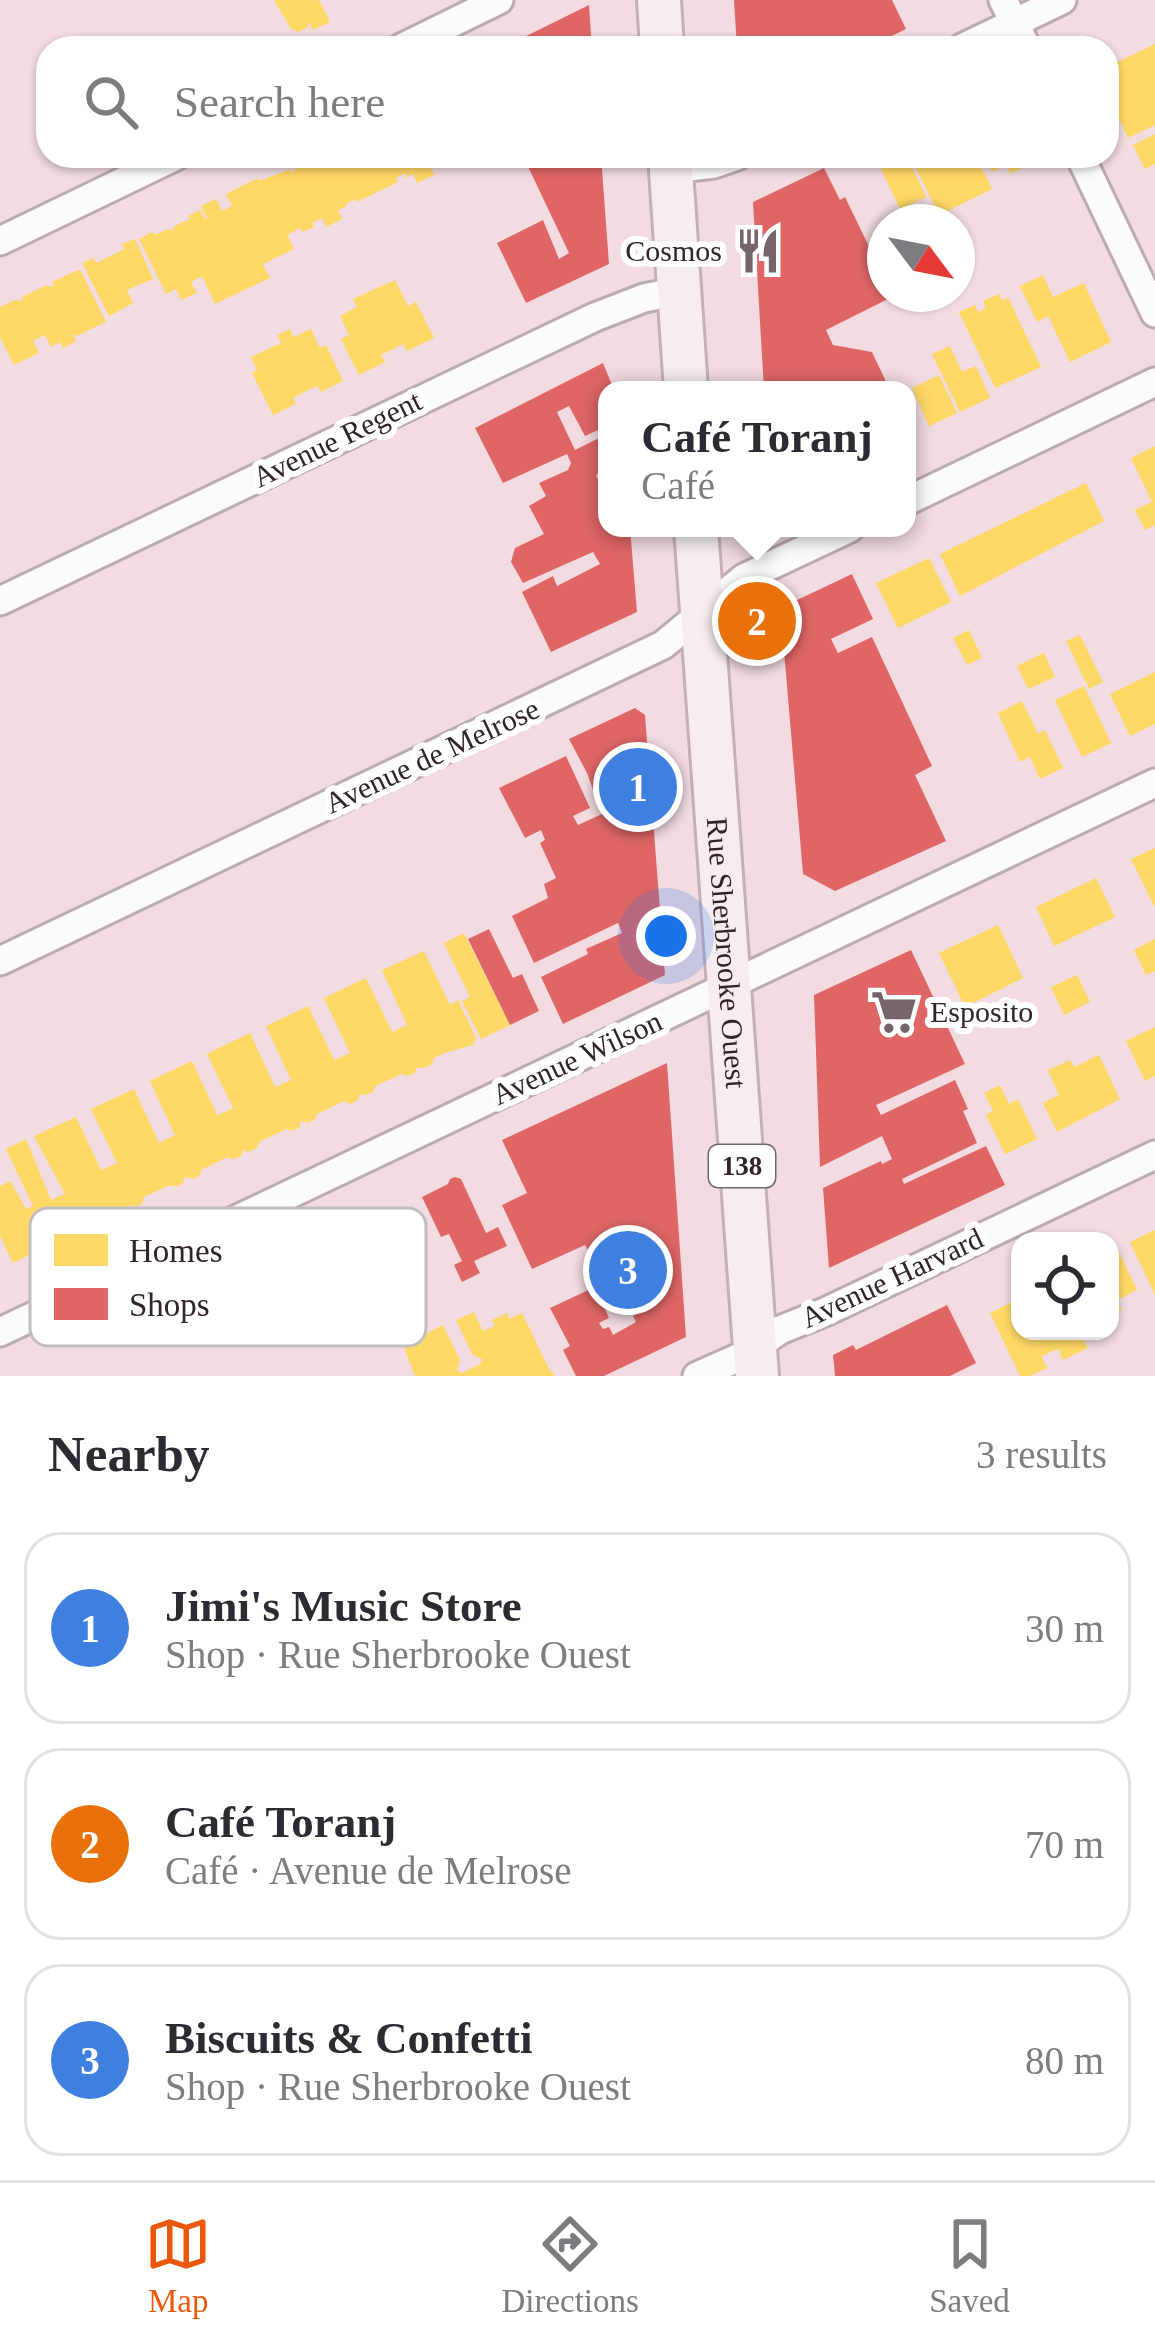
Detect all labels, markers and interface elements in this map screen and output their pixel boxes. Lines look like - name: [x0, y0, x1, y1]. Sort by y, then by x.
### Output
- search box: [36, 36, 1119, 168]
- icon: search: [78, 69, 144, 135]
- text: Search here: [174, 77, 385, 127]
- north arrow: [867, 204, 975, 312]
- restaurant icon: Cosmos: [733, 226, 783, 276]
- place label: Cosmos: [625, 234, 722, 267]
- popup: [598, 381, 916, 537]
- street label: Avenue Regent: [247, 383, 427, 494]
- text: Café Toranj: [641, 412, 873, 462]
- text: Café: [641, 464, 715, 507]
- pin: 2: [718, 576, 796, 666]
- street label: Avenue de Melrose: [319, 691, 544, 820]
- pin: 1: [599, 742, 677, 832]
- street label: Rue Sherbrooke Ouest: [701, 816, 753, 1090]
- your location: [636, 906, 696, 966]
- supermarket icon: Esposito: [869, 987, 919, 1037]
- place label: Esposito: [930, 995, 1033, 1028]
- street label: Avenue Wilson: [487, 1004, 667, 1111]
- road number: 138: [709, 1145, 775, 1187]
- legend: [30, 1208, 426, 1346]
- street label: Avenue Harvard: [796, 1221, 988, 1334]
- pin: 3: [589, 1225, 667, 1315]
- map controls: [1011, 1232, 1119, 1340]
- button: locate: [1011, 1232, 1119, 1340]
- text: Homes: [129, 1233, 223, 1269]
- text: Shops: [129, 1287, 210, 1323]
- text: Nearby: [48, 1426, 209, 1482]
- text: 3 results: [976, 1433, 1107, 1476]
- text: Jimi's Music Store: [165, 1581, 522, 1631]
- text: 1: [80, 1607, 100, 1650]
- text: 30 m: [1025, 1607, 1104, 1650]
- text: Shop · Rue Sherbrooke Ouest: [165, 1633, 631, 1676]
- text: Café Toranj: [165, 1797, 396, 1847]
- text: 2: [80, 1823, 100, 1866]
- text: 70 m: [1025, 1823, 1104, 1866]
- text: Café · Avenue de Melrose: [165, 1849, 571, 1892]
- text: Biscuits & Confetti: [165, 2013, 532, 2063]
- text: 3: [80, 2039, 100, 2082]
- text: 80 m: [1025, 2039, 1104, 2082]
- text: Shop · Rue Sherbrooke Ouest: [165, 2065, 631, 2108]
- tab: Map: [145, 2211, 211, 2320]
- tab: Directions: [501, 2211, 639, 2320]
- tab: Saved: [929, 2211, 1010, 2320]

